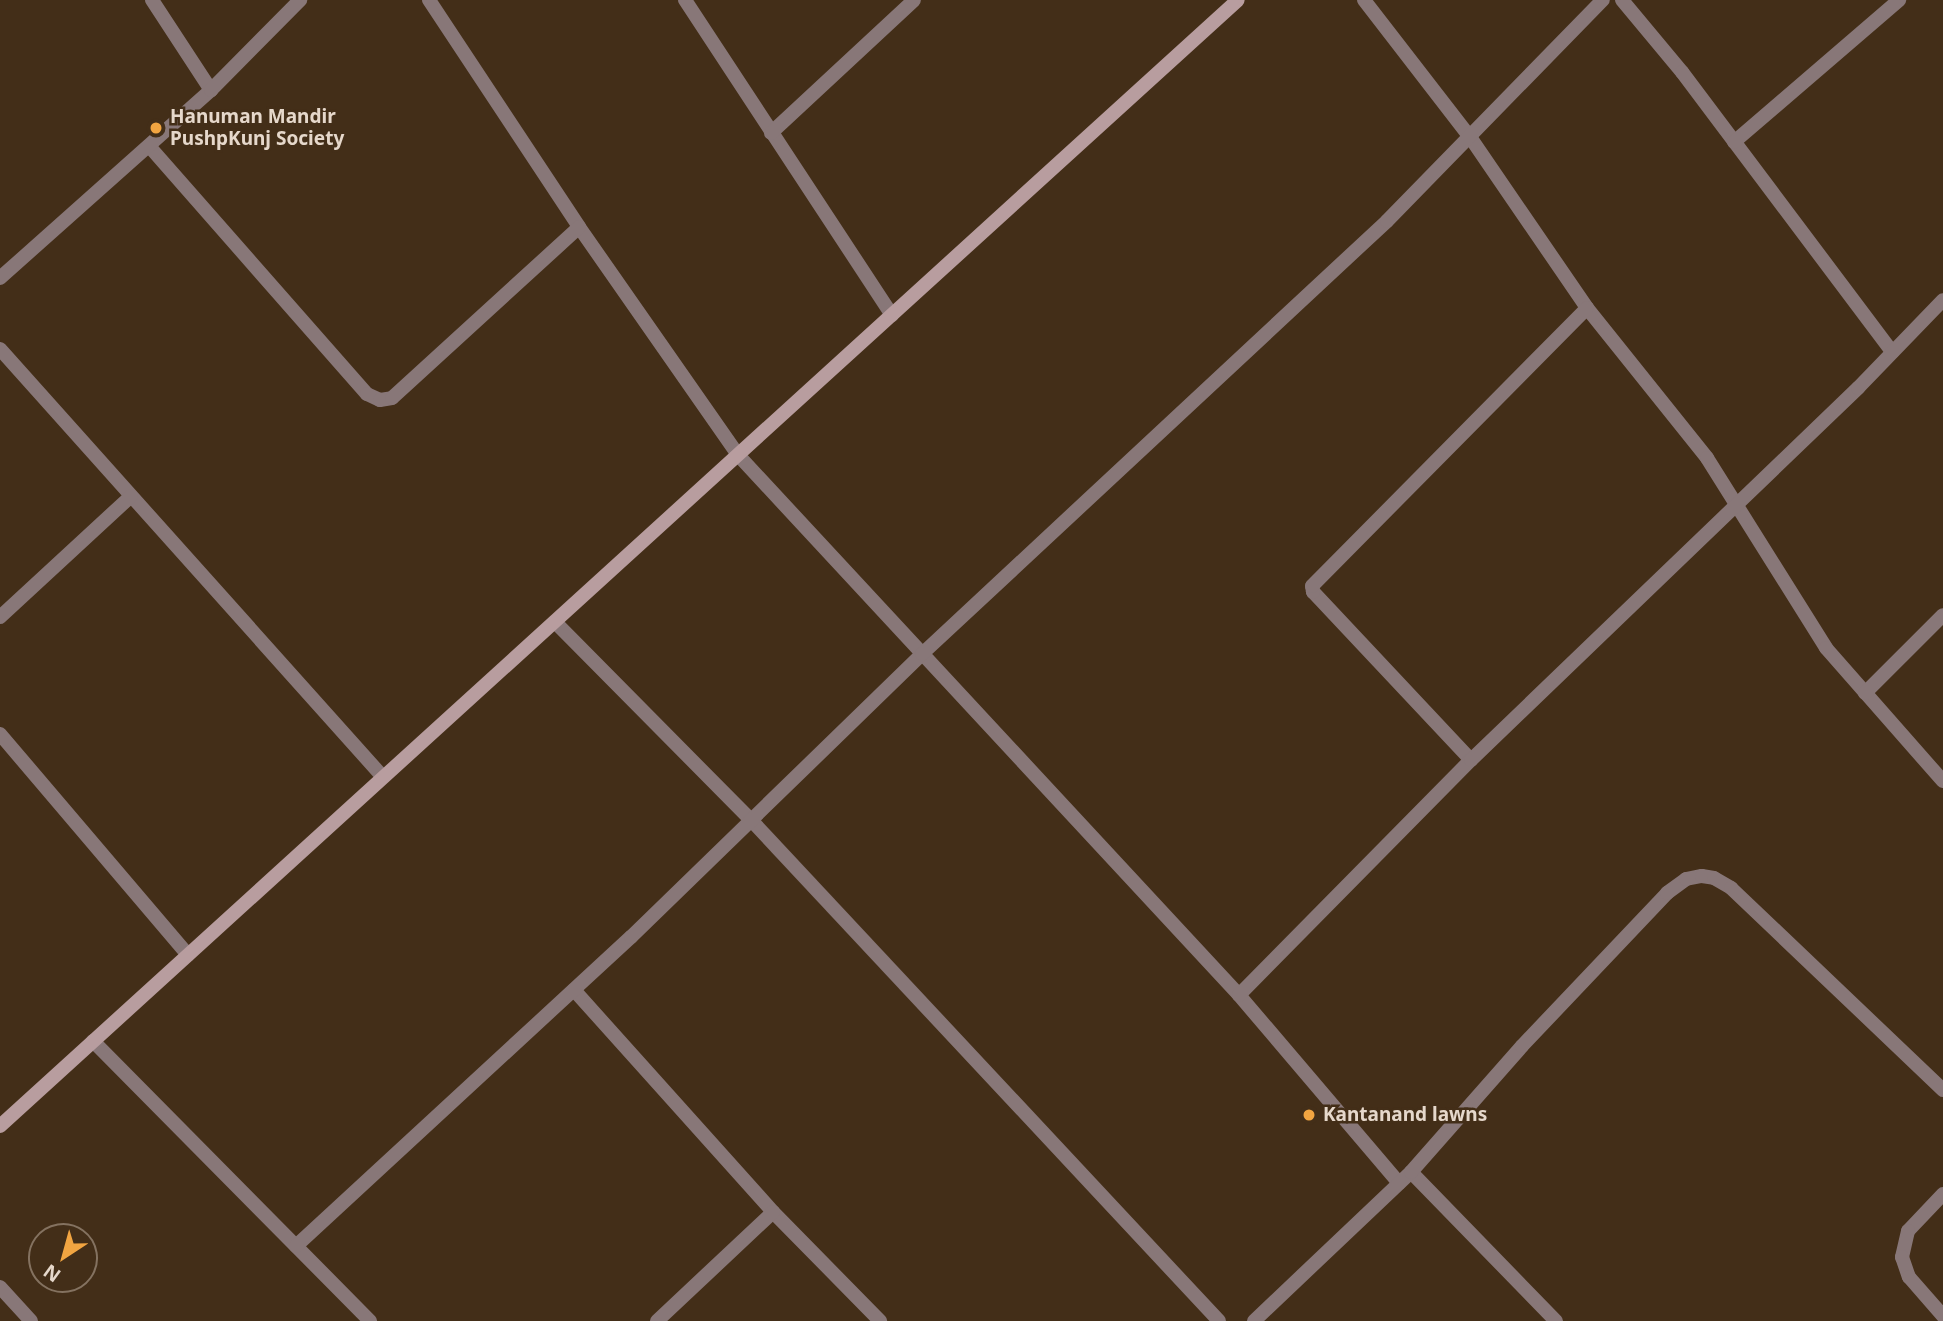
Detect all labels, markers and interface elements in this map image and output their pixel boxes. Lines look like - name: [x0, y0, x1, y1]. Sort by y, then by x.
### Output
- place label: Hanuman Mandir PushpKunj Society: [170, 106, 344, 150]
- marker: Hanuman Mandir PushpKunj Society: [148, 120, 164, 136]
- place label: Kantanand lawns: [1323, 1104, 1487, 1126]
- marker: Kantanand lawns: [1301, 1107, 1317, 1123]
- north arrow: [28, 1223, 98, 1293]
- text: N: [38, 1258, 66, 1288]

